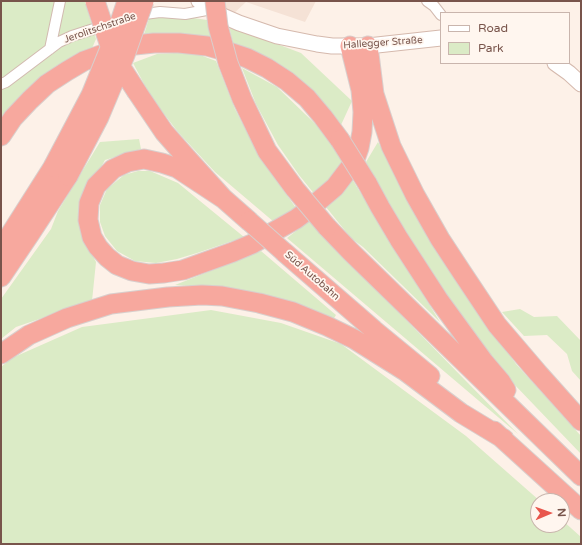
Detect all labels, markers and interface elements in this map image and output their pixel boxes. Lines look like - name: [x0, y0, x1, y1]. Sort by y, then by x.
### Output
- street label: Jerolitschstraße: [63, 10, 137, 46]
- legend: [440, 12, 570, 64]
- text: Road: [478, 21, 508, 35]
- street label: Hallegger Straße: [343, 34, 423, 52]
- text: Park: [478, 41, 504, 55]
- street label: Süd Autobahn: [282, 249, 342, 303]
- north arrow: [530, 493, 570, 533]
- text: N: [555, 508, 568, 517]

